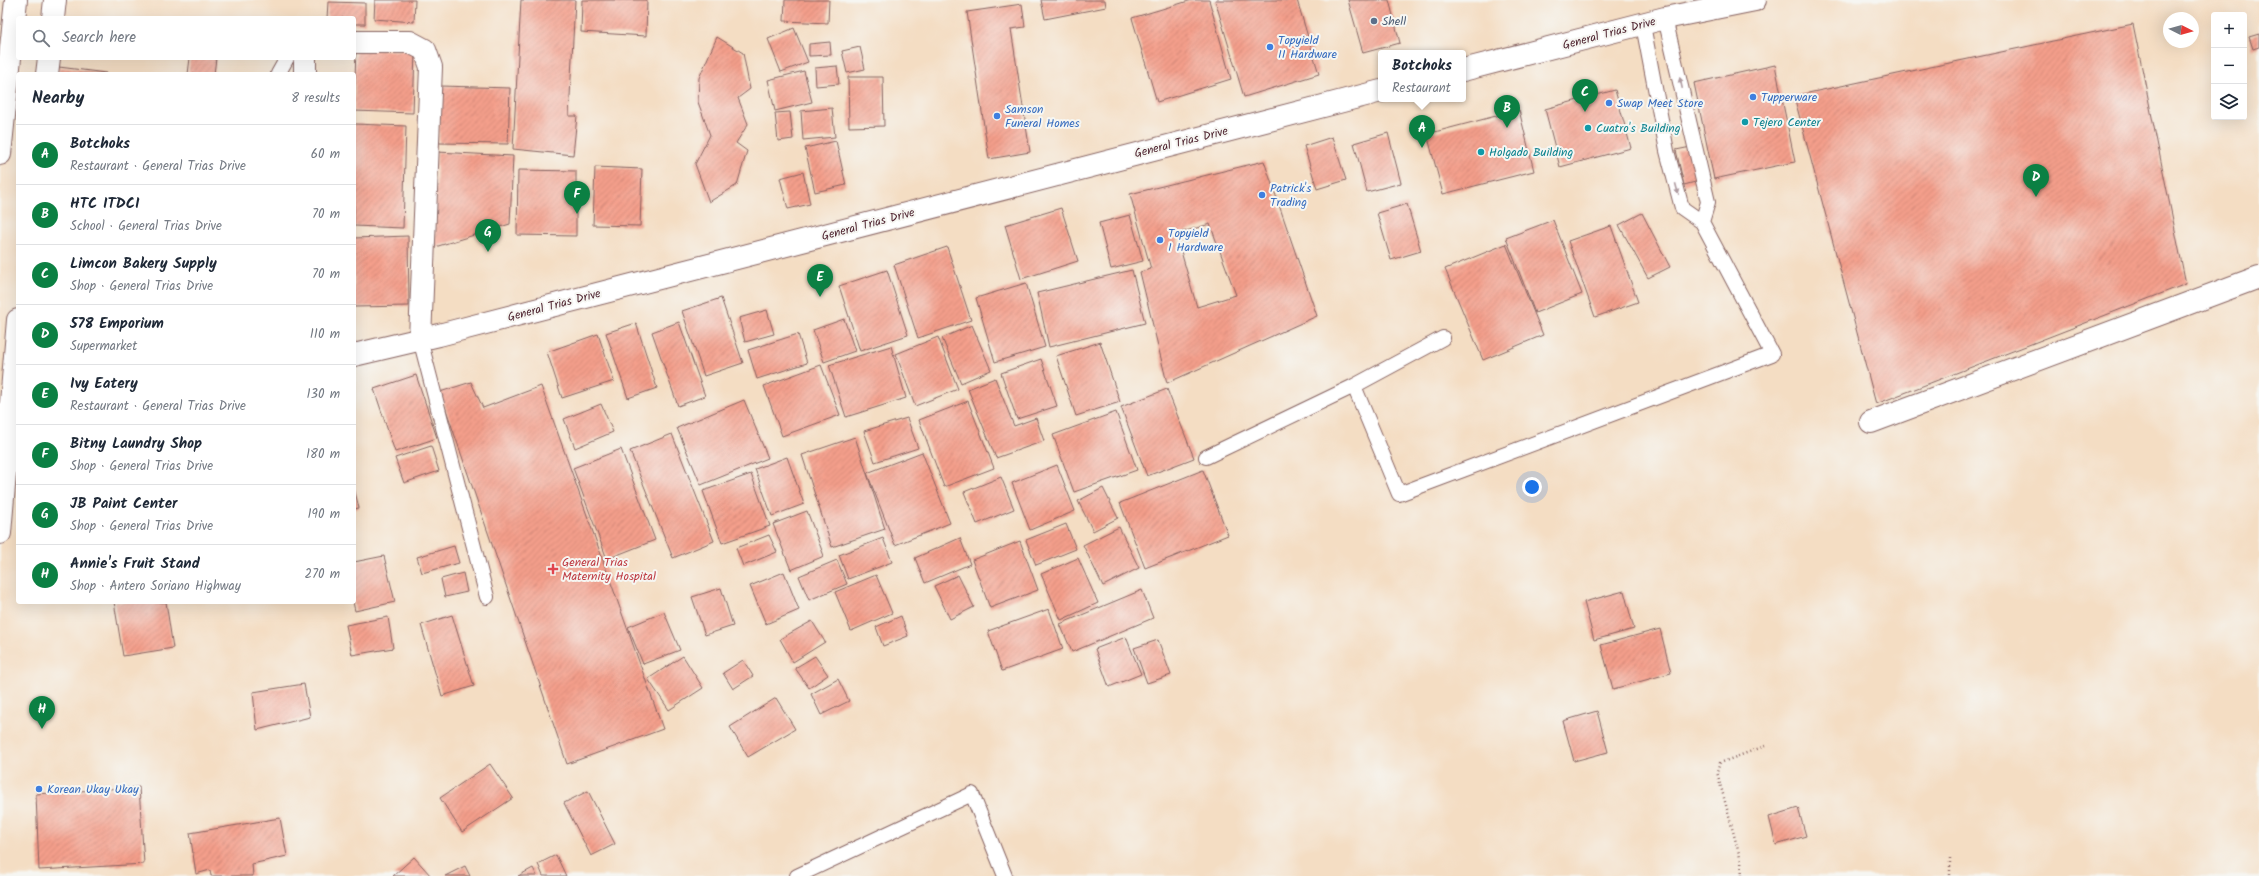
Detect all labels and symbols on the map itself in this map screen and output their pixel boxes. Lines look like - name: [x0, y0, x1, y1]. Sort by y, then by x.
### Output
- place label: Shell: [1382, 12, 1406, 31]
- street label: General Trias Drive: [1560, 12, 1658, 55]
- north arrow: [2163, 12, 2199, 48]
- marker: Shell: [1369, 16, 1379, 26]
- place label: Topyield II Hardware: [1278, 31, 1338, 64]
- marker: Topyield II Hardware: [1265, 42, 1275, 52]
- one-way arrow: [1677, 77, 1683, 89]
- pin: C: [1572, 79, 1598, 112]
- place label: Tupperware: [1761, 88, 1818, 107]
- marker: Tupperware: [1748, 92, 1758, 102]
- place label: Swap Meet Store: [1617, 94, 1704, 113]
- pin: B: [1494, 95, 1520, 128]
- marker: Swap Meet Store: [1604, 98, 1614, 108]
- place label: Samson Funeral Homes: [1005, 100, 1080, 133]
- marker: Samson Funeral Homes: [992, 111, 1002, 121]
- place label: Tejero Center: [1753, 113, 1822, 132]
- pin: A: [1409, 115, 1435, 148]
- marker: Tejero Center: [1740, 117, 1750, 127]
- place label: Cuatro's Building: [1596, 119, 1681, 138]
- street label: General Trias Drive: [1132, 122, 1230, 163]
- marker: Cuatro's Building: [1583, 123, 1593, 133]
- place label: Holgado Building: [1489, 143, 1573, 162]
- marker: Holgado Building: [1476, 147, 1486, 157]
- pin: D: [2023, 164, 2049, 197]
- place label: Patrick's Trading: [1270, 179, 1311, 212]
- pin: F: [564, 181, 590, 214]
- one-way arrow: [1674, 183, 1680, 195]
- marker: Patrick's Trading: [1257, 190, 1267, 200]
- street label: General Trias Drive: [819, 203, 917, 246]
- pin: G: [475, 219, 501, 252]
- place label: Topyield I Hardware: [1168, 224, 1224, 257]
- marker: Topyield I Hardware: [1155, 235, 1165, 245]
- pin: E: [807, 264, 833, 297]
- street label: General Trias Drive: [505, 284, 603, 327]
- your location: [1522, 477, 1542, 497]
- place label: General Trias Maternity Hospital: [562, 553, 656, 586]
- marker: General Trias Maternity Hospital: [547, 563, 559, 575]
- pin: H: [29, 696, 55, 729]
- place label: Korean Ukay Ukay: [47, 780, 139, 799]
- marker: Korean Ukay Ukay: [34, 784, 44, 794]

